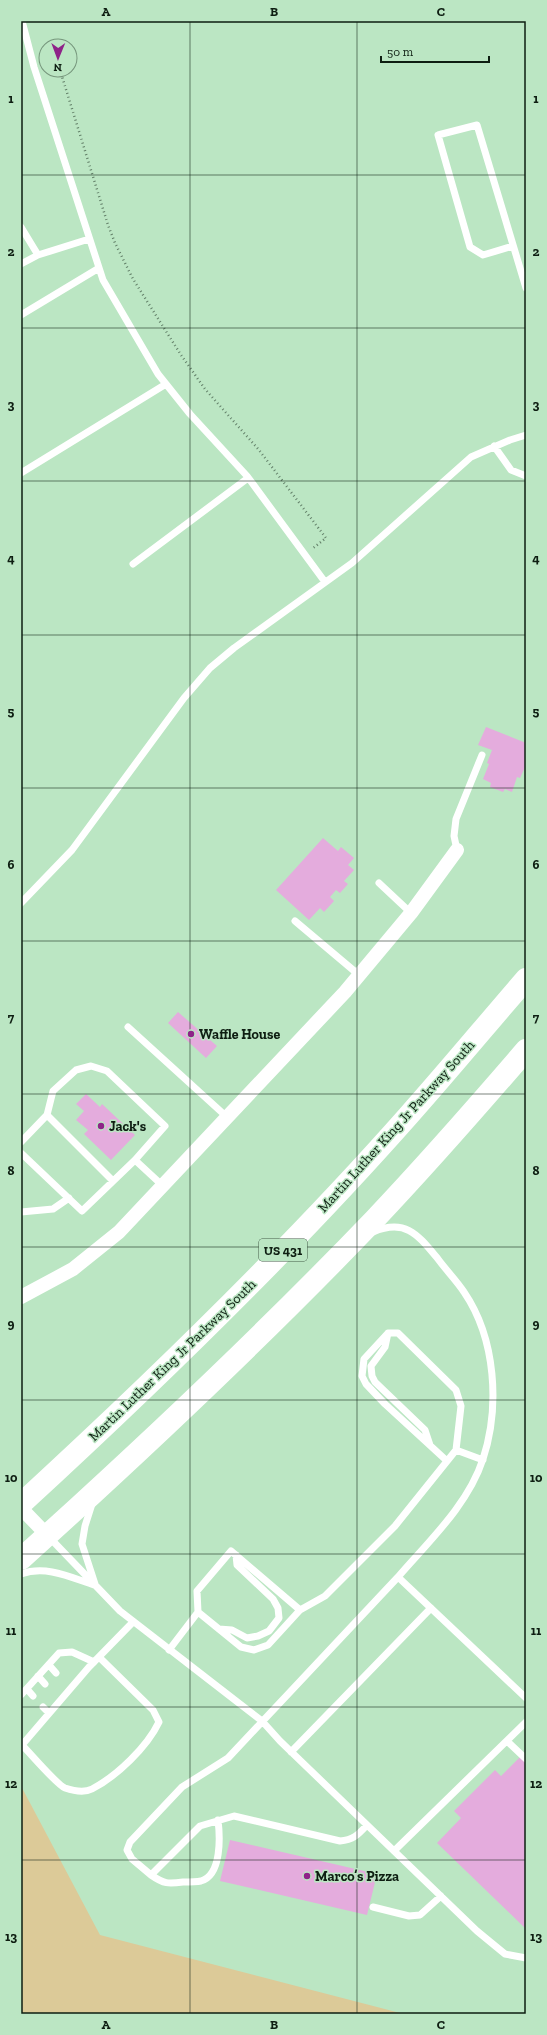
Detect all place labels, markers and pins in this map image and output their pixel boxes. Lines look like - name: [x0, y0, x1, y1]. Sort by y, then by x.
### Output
- place label: Waffle House: [199, 1026, 280, 1043]
- marker: Waffle House: [186, 1029, 196, 1039]
- place label: Jack's: [109, 1118, 147, 1135]
- marker: Jack's: [96, 1121, 106, 1131]
- place label: Marco’s Pizza: [315, 1868, 399, 1885]
- marker: Marco’s Pizza: [302, 1871, 312, 1881]

